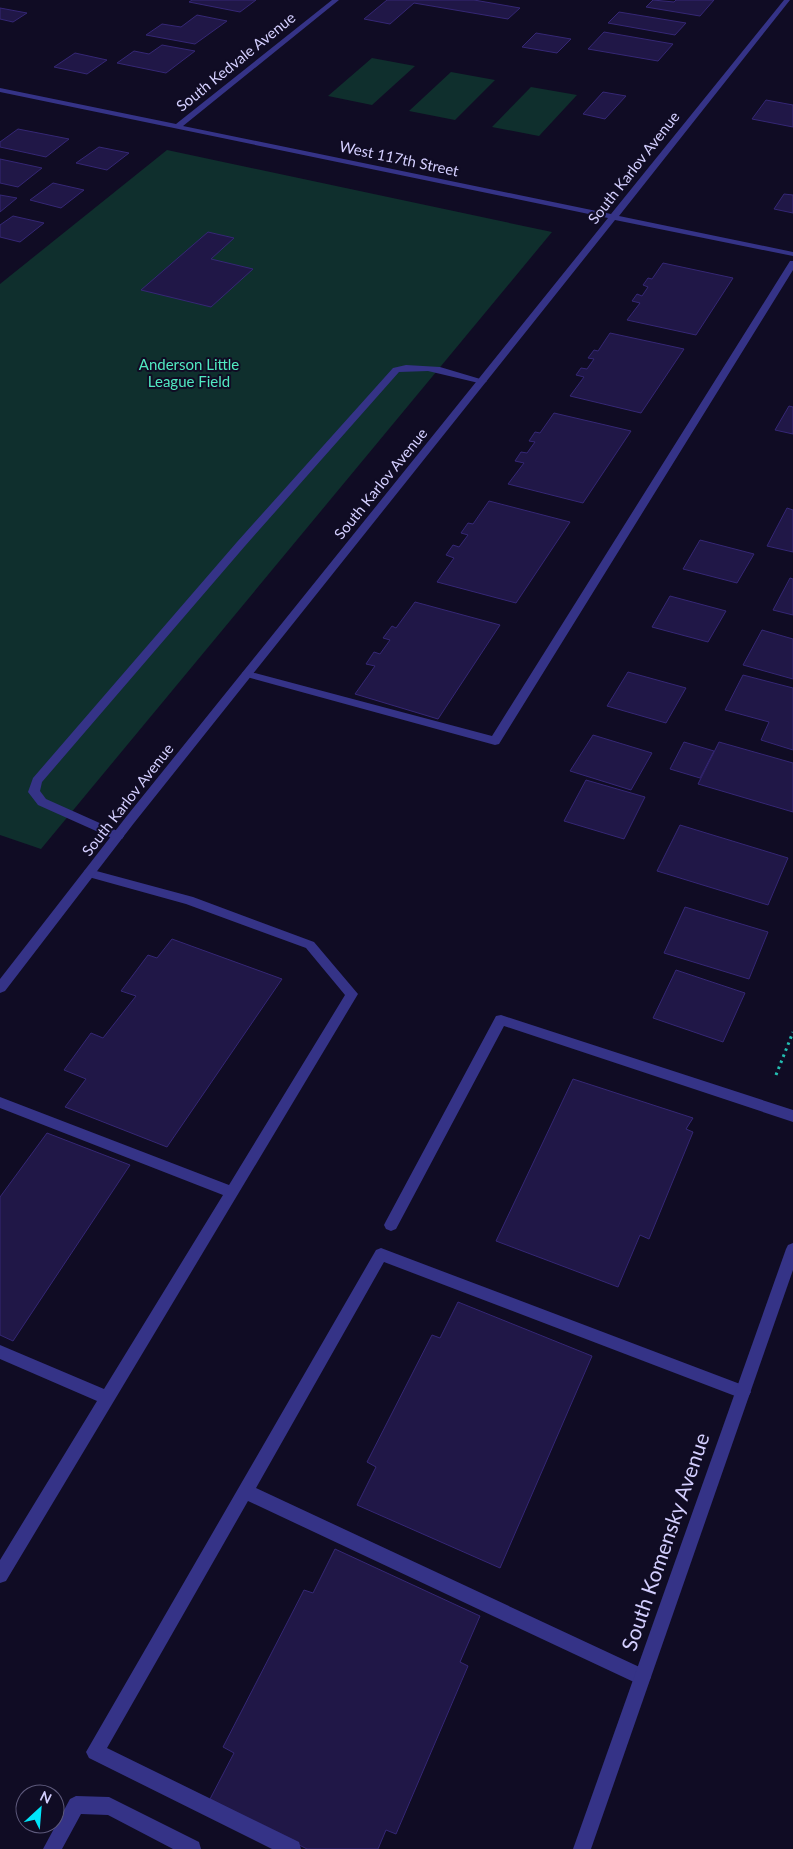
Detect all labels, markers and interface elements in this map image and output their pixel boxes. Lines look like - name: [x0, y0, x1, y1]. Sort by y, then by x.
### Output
- street label: South Kedvale Avenue: [172, 8, 298, 115]
- street label: South Karlov Avenue: [584, 108, 683, 227]
- street label: West 117th Street: [338, 137, 461, 180]
- park label: Anderson Little League Field: [139, 355, 239, 390]
- street label: South Karlov Avenue: [330, 424, 431, 542]
- street label: South Karlov Avenue: [78, 740, 177, 859]
- street label: South Komensky Avenue: [615, 1429, 714, 1654]
- north arrow: [15, 1784, 65, 1834]
- text: N: [37, 1787, 54, 1807]

